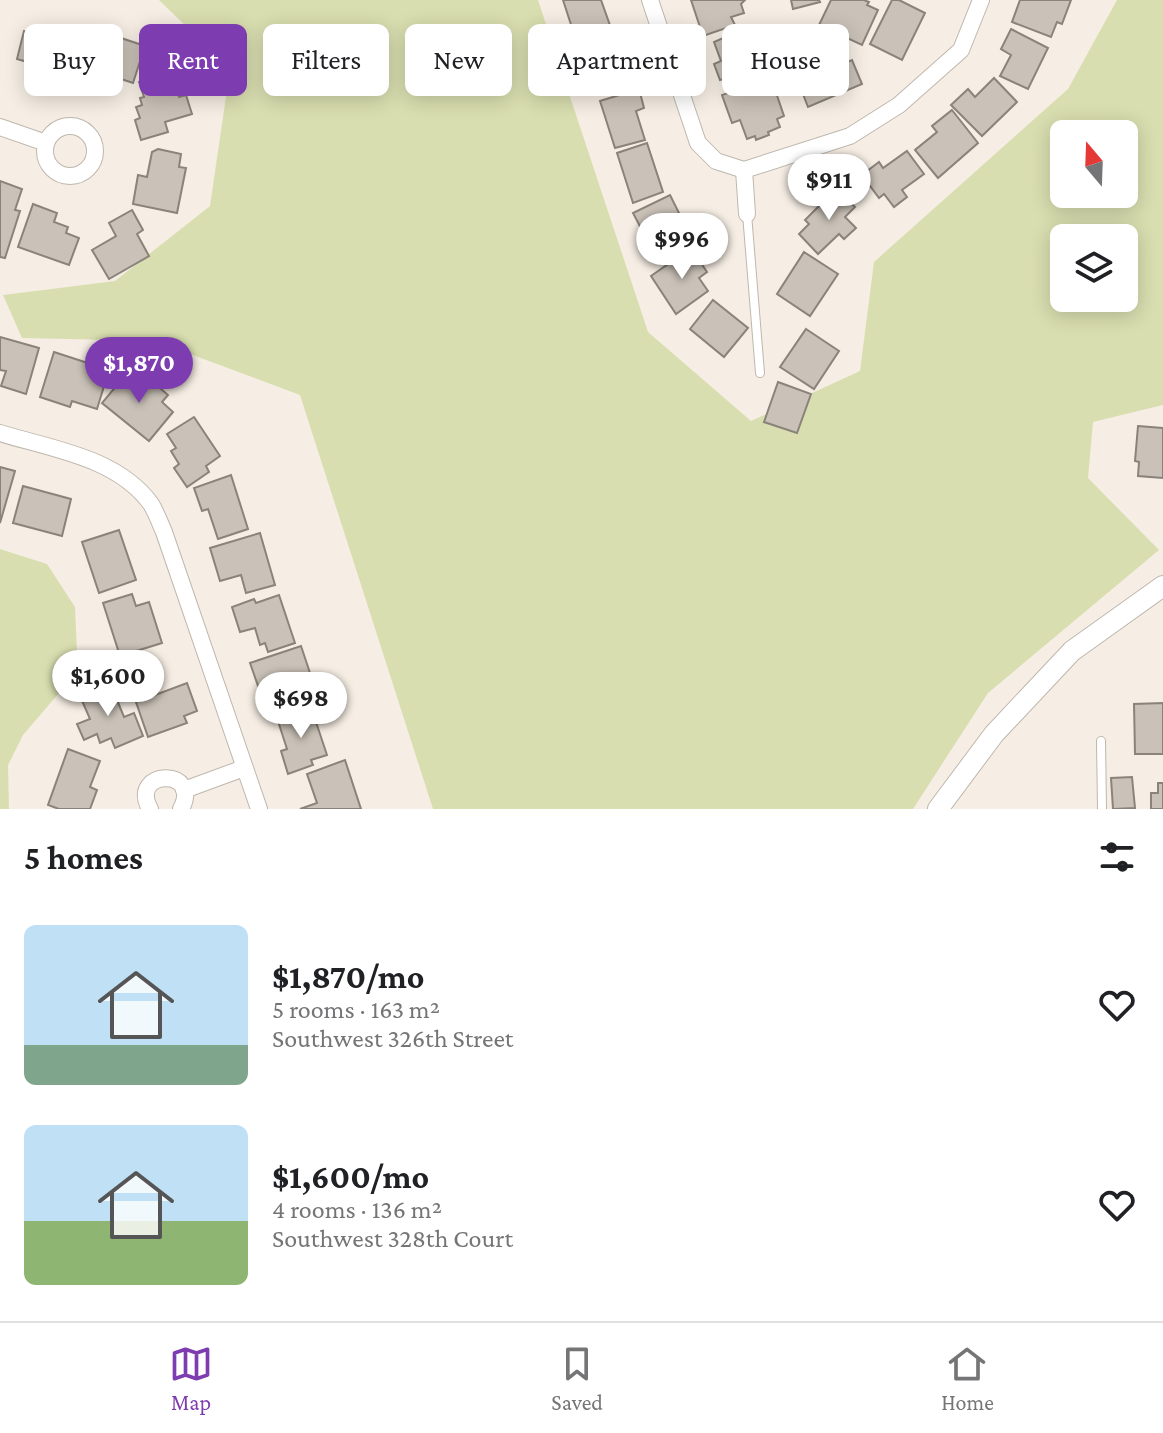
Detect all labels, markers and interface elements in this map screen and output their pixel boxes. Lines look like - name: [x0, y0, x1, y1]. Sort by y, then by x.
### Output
- chip: Buy: [24, 24, 123, 96]
- chip: Rent: [139, 24, 247, 96]
- chip: Filters: [263, 24, 389, 96]
- chip: New: [405, 24, 512, 96]
- chip: Apartment: [528, 24, 706, 96]
- chip: House: [722, 24, 849, 96]
- north arrow: [1050, 120, 1138, 208]
- map controls: [1050, 120, 1138, 312]
- pin: $911: [782, 154, 876, 222]
- text: $911: [806, 165, 852, 194]
- pin: $996: [635, 213, 729, 281]
- text: $996: [654, 224, 710, 253]
- button: layers: [1050, 224, 1138, 312]
- pin: $1,870: [74, 337, 204, 405]
- text: $1,870: [103, 348, 175, 377]
- pin: $1,600: [43, 650, 173, 718]
- text: $1,600: [70, 661, 146, 690]
- pin: $698: [254, 672, 348, 740]
- text: $698: [273, 683, 329, 712]
- icon: filters: [1095, 835, 1139, 879]
- text: 5 homes: [24, 839, 143, 876]
- icon: home: [88, 957, 184, 1053]
- text: $1,870/mo: [272, 958, 425, 995]
- icon: heart: [1095, 983, 1139, 1027]
- text: 5 rooms · 163 m²: [272, 995, 440, 1024]
- text: Southwest 326th Street: [272, 1024, 513, 1053]
- icon: home: [88, 1157, 184, 1253]
- text: $1,600/mo: [272, 1158, 429, 1195]
- icon: heart: [1095, 1183, 1139, 1227]
- text: 4 rooms · 136 m²: [272, 1195, 442, 1224]
- text: Southwest 328th Court: [272, 1224, 513, 1253]
- tab: Map: [169, 1342, 213, 1415]
- tab: Saved: [551, 1342, 603, 1415]
- tab: Home: [941, 1342, 994, 1415]

